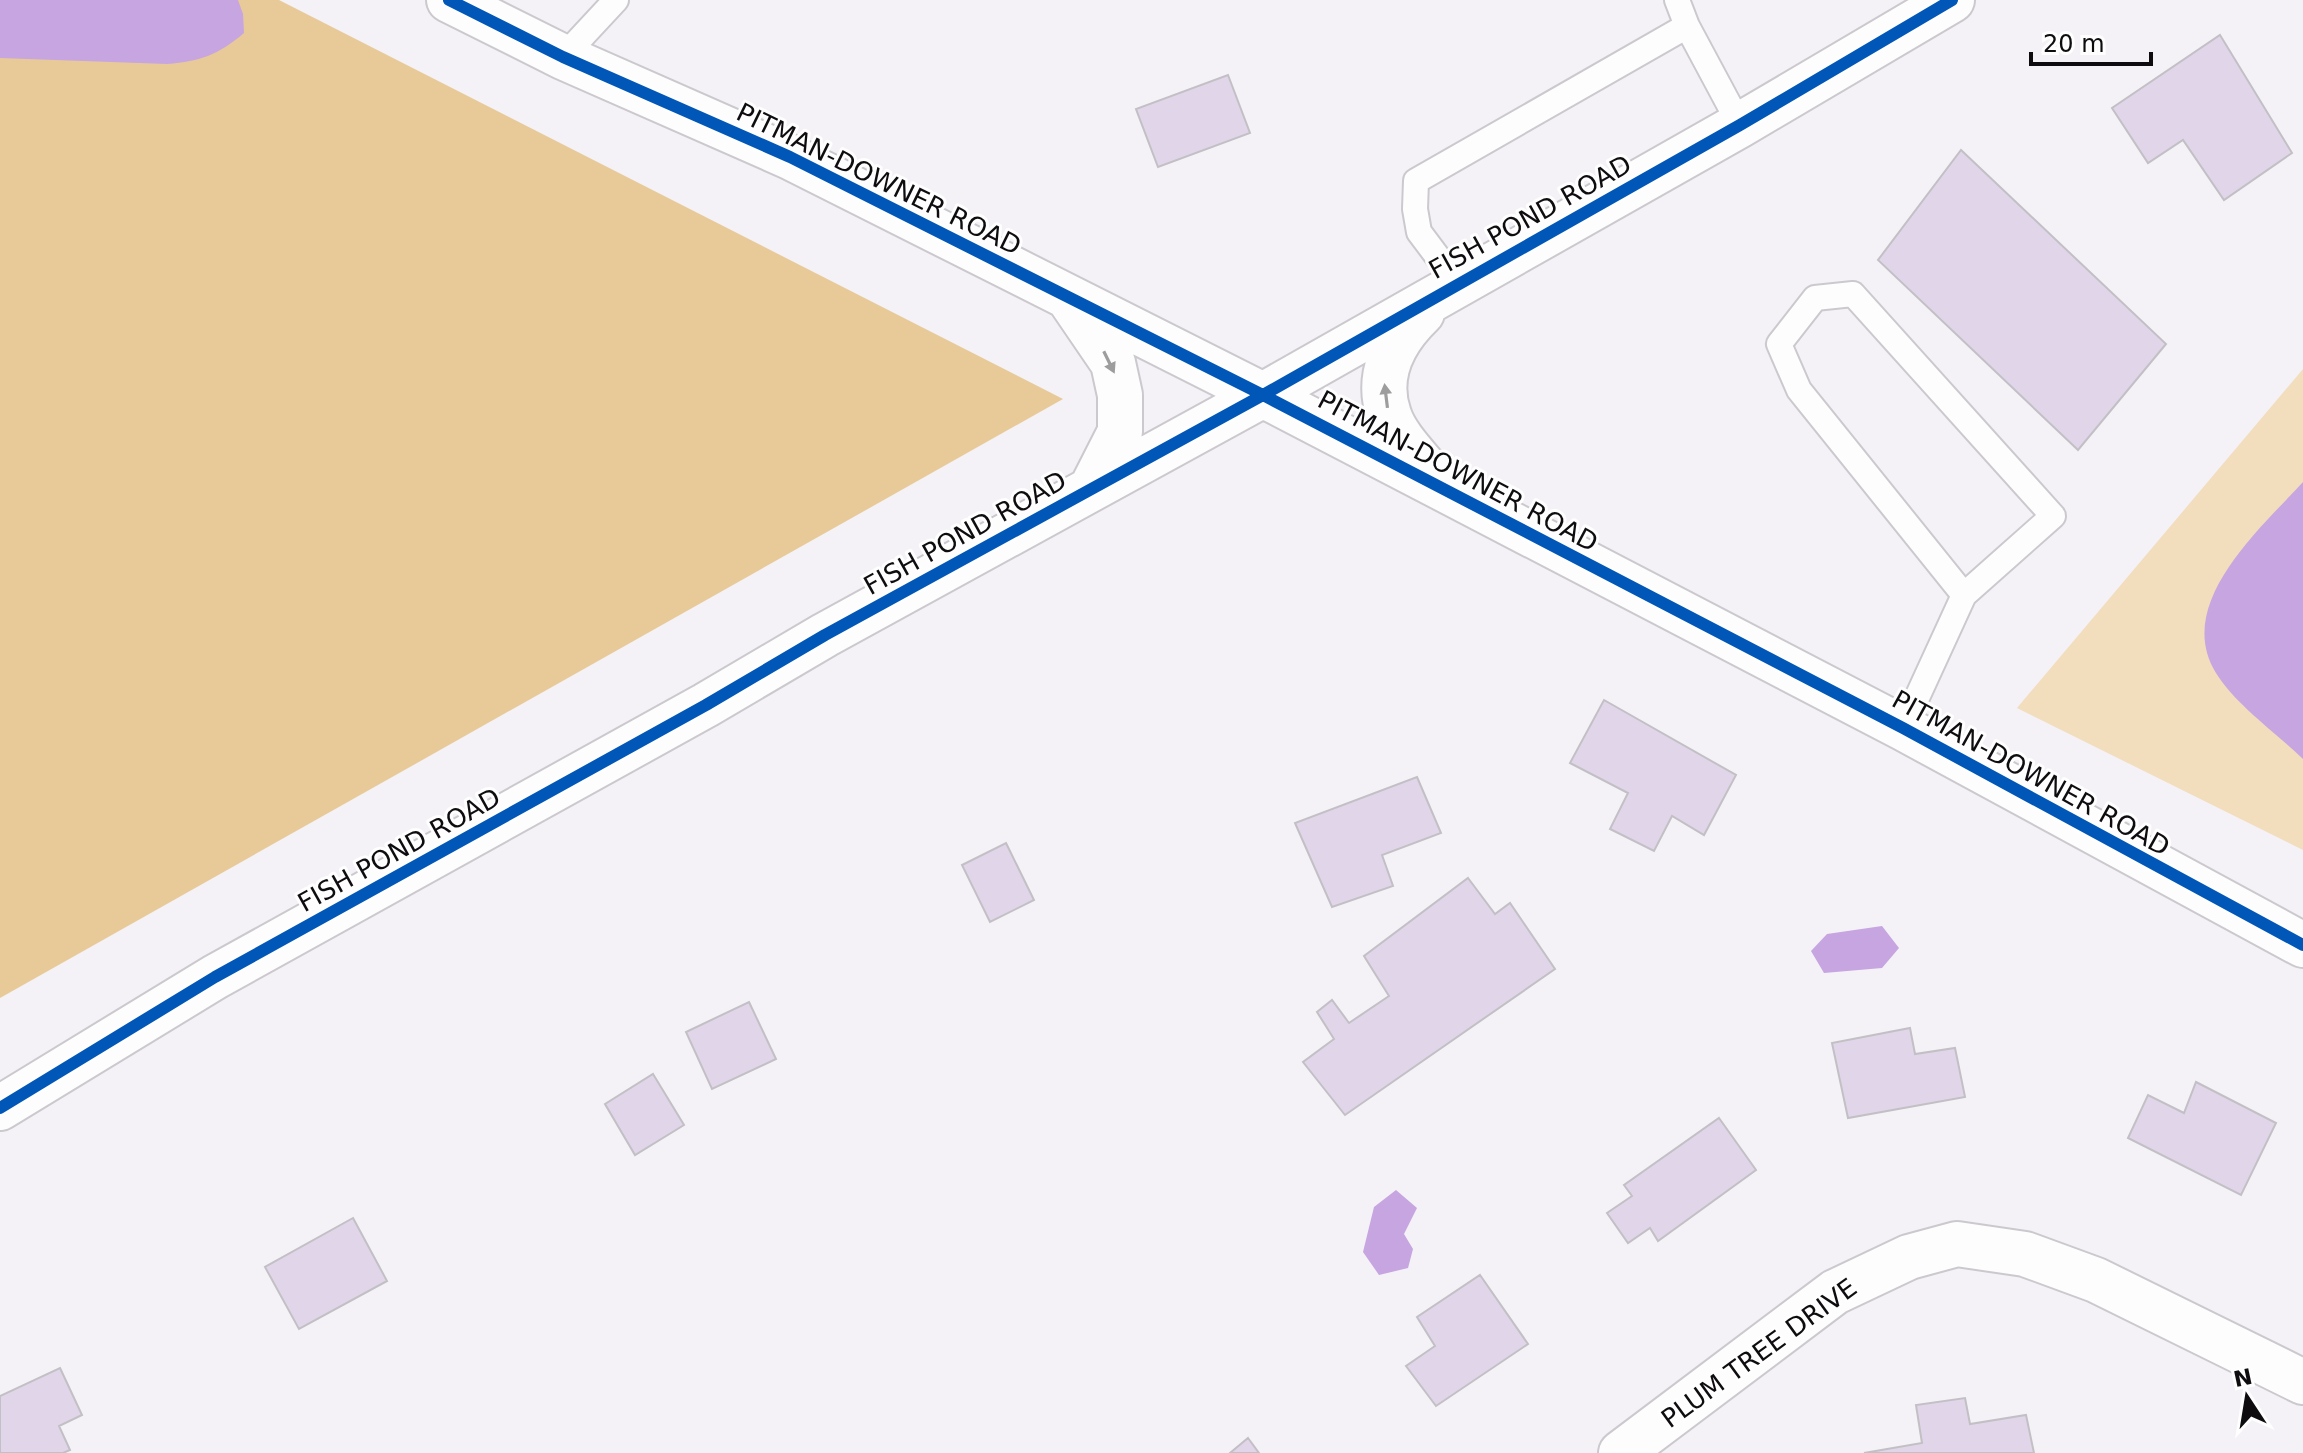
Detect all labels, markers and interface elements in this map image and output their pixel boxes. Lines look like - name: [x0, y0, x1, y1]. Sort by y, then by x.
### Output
- scale bar: [2031, 16, 2151, 66]
- text: 20 m: [2043, 30, 2105, 58]
- street label: PITMAN-DOWNER ROAD: [732, 97, 1026, 261]
- street label: FISH POND ROAD: [1424, 149, 1636, 285]
- one-way arrow: [1102, 350, 1116, 373]
- street label: PITMAN-DOWNER ROAD: [1313, 384, 1603, 558]
- one-way arrow: [1380, 384, 1393, 409]
- street label: FISH POND ROAD: [859, 465, 1071, 601]
- street label: PITMAN-DOWNER ROAD: [1887, 684, 2175, 862]
- street label: FISH POND ROAD: [293, 782, 505, 918]
- street label: PLUM TREE DRIVE: [1656, 1272, 1862, 1434]
- north arrow: [2207, 1357, 2287, 1437]
- text: N: [2231, 1364, 2255, 1392]

